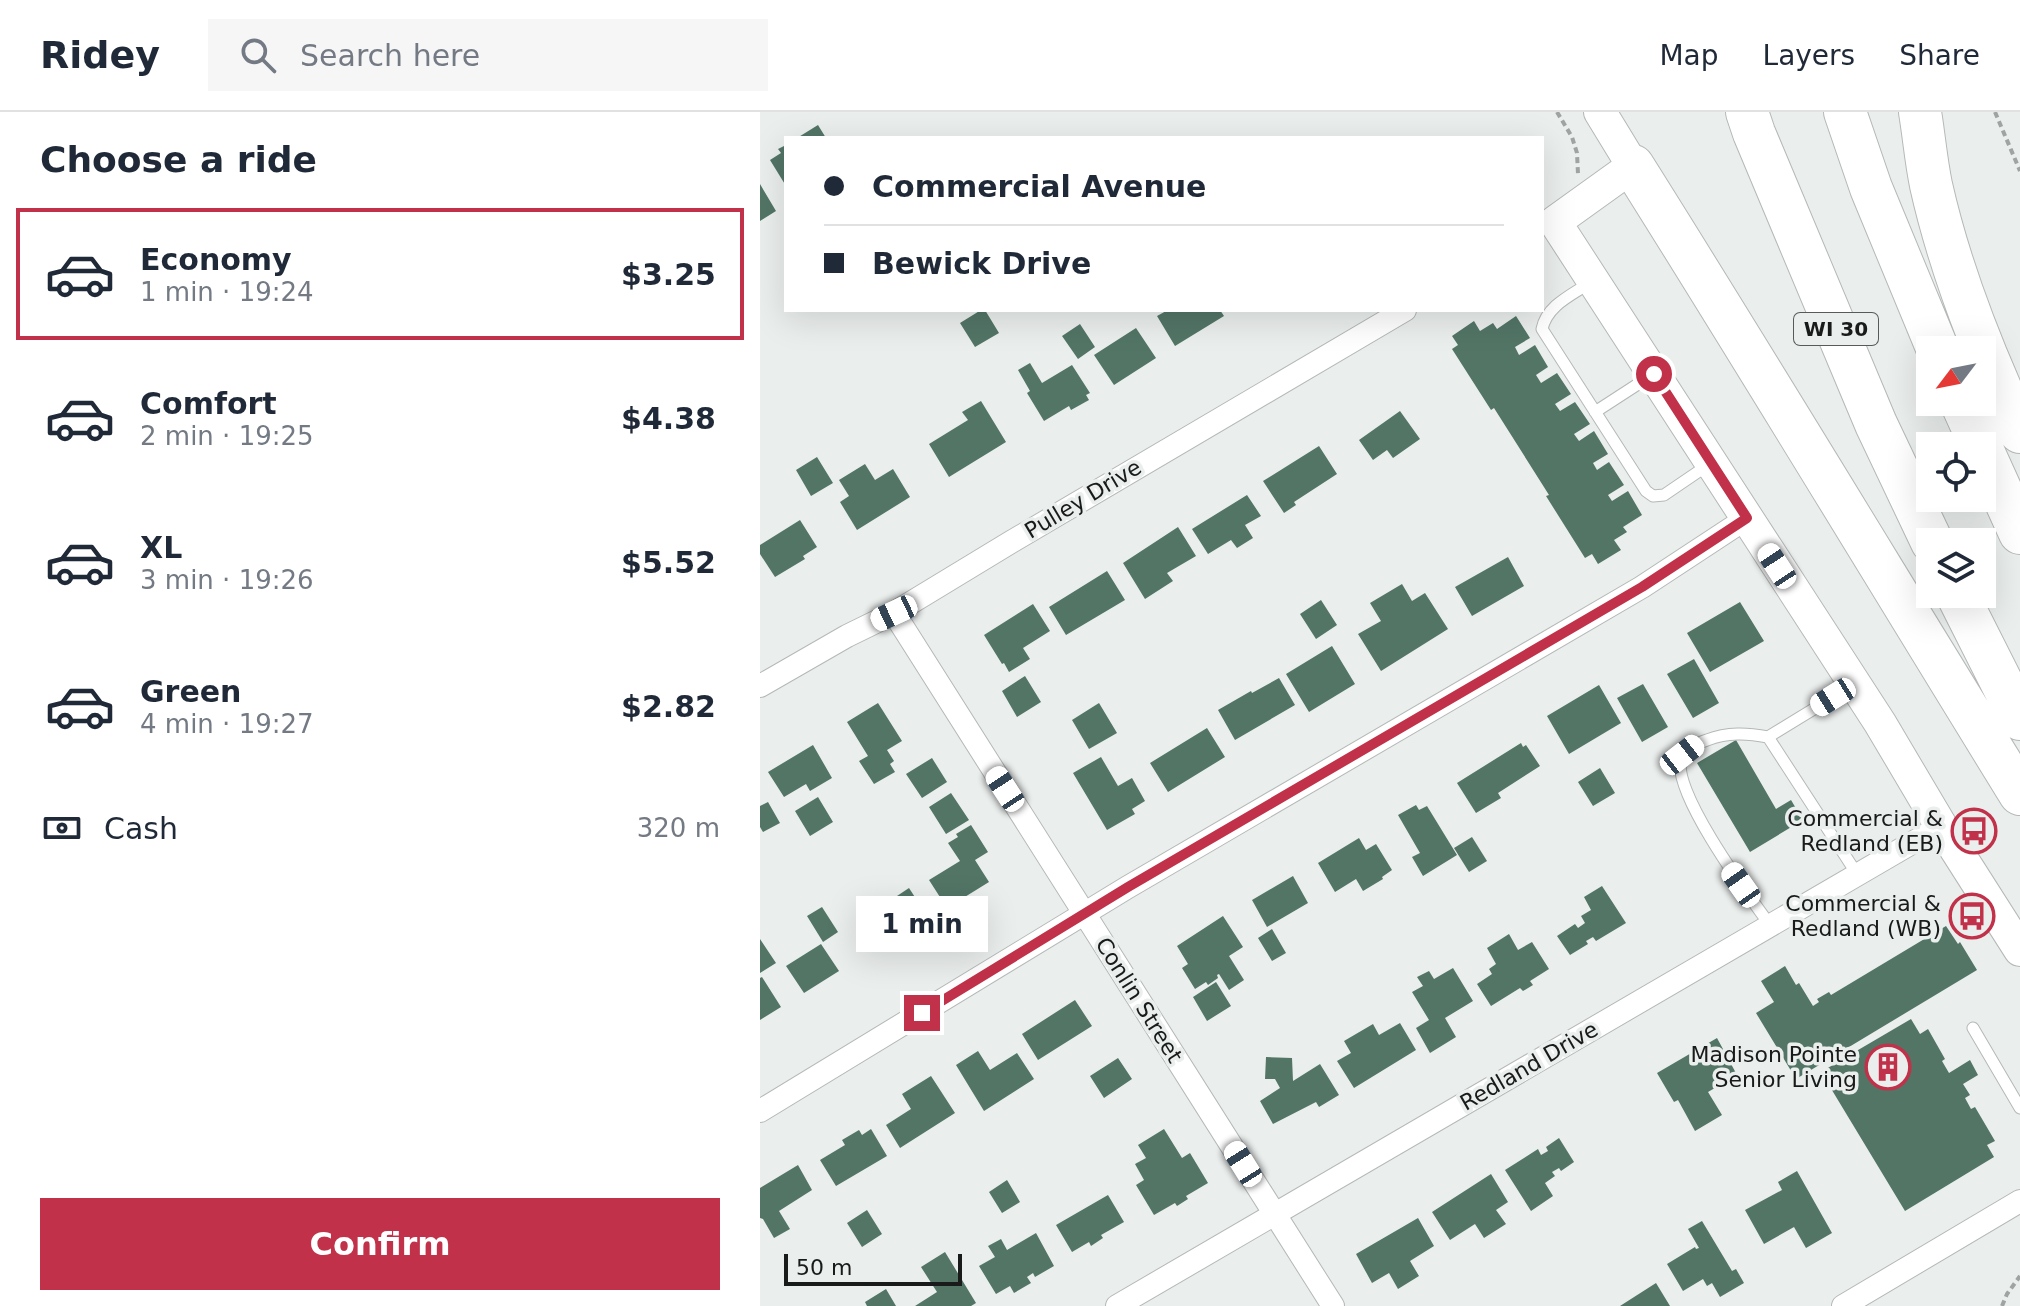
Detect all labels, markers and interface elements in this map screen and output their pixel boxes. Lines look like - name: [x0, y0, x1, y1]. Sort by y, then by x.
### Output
- search box: [208, 19, 768, 91]
- text: Ridey: [40, 33, 160, 77]
- icon: search: [236, 33, 280, 77]
- text: Search here: [300, 38, 480, 73]
- text: Map: [1659, 39, 1719, 72]
- text: Layers: [1763, 39, 1855, 72]
- text: Share: [1899, 39, 1980, 72]
- text: Choose a ride: [40, 139, 317, 180]
- text: Commercial Avenue: [872, 169, 1206, 204]
- icon: car: [44, 238, 116, 310]
- text: Economy: [140, 242, 292, 277]
- text: Bewick Drive: [872, 246, 1091, 281]
- text: $3.25: [621, 257, 716, 292]
- text: 1 min · 19:24: [140, 277, 314, 307]
- road number: WI 30: [1794, 313, 1878, 345]
- north arrow: [1916, 336, 1996, 416]
- map controls: [1916, 336, 1996, 608]
- route start: [1636, 356, 1672, 392]
- icon: car: [44, 382, 116, 454]
- text: Comfort: [140, 386, 277, 421]
- text: $4.38: [621, 401, 716, 436]
- text: 2 min · 19:25: [140, 421, 314, 451]
- button: locate: [1916, 432, 1996, 512]
- street label: Pulley Drive: [1020, 454, 1146, 544]
- icon: car: [44, 526, 116, 598]
- button: layers: [1916, 528, 1996, 608]
- text: XL: [140, 530, 182, 565]
- car: [1754, 539, 1800, 593]
- text: $5.52: [621, 545, 716, 580]
- text: 3 min · 19:26: [140, 565, 314, 595]
- car: [867, 592, 921, 634]
- icon: car: [44, 670, 116, 742]
- text: Green: [140, 674, 241, 709]
- car: [1806, 674, 1860, 720]
- text: $2.82: [621, 689, 716, 724]
- text: 4 min · 19:27: [140, 709, 314, 739]
- car: [1656, 731, 1708, 779]
- car: [982, 762, 1028, 816]
- icon: cash: [40, 806, 84, 850]
- place label: Commercial & Redland (EB): [1787, 806, 1943, 856]
- bus stop icon: Commercial & Redland (EB): [1950, 807, 1998, 855]
- text: Cash: [104, 811, 178, 846]
- text: 320 m: [637, 813, 720, 843]
- car: [1717, 858, 1765, 912]
- place label: Commercial & Redland (WB): [1785, 891, 1941, 941]
- bus stop icon: Commercial & Redland (WB): [1948, 892, 1996, 940]
- callout: 1 min: [856, 897, 988, 953]
- text: 1 min: [881, 909, 963, 939]
- street label: Conlin Street: [1091, 933, 1188, 1067]
- route end: [904, 995, 940, 1031]
- street label: Redland Drive: [1456, 1016, 1602, 1116]
- place label: Madison Pointe Senior Living: [1690, 1042, 1857, 1092]
- building icon: Madison Pointe Senior Living: [1864, 1043, 1912, 1091]
- car: [1220, 1137, 1266, 1191]
- button: Confirm: [40, 1198, 720, 1290]
- scale bar: [784, 1250, 962, 1286]
- text: 50 m: [796, 1255, 852, 1280]

